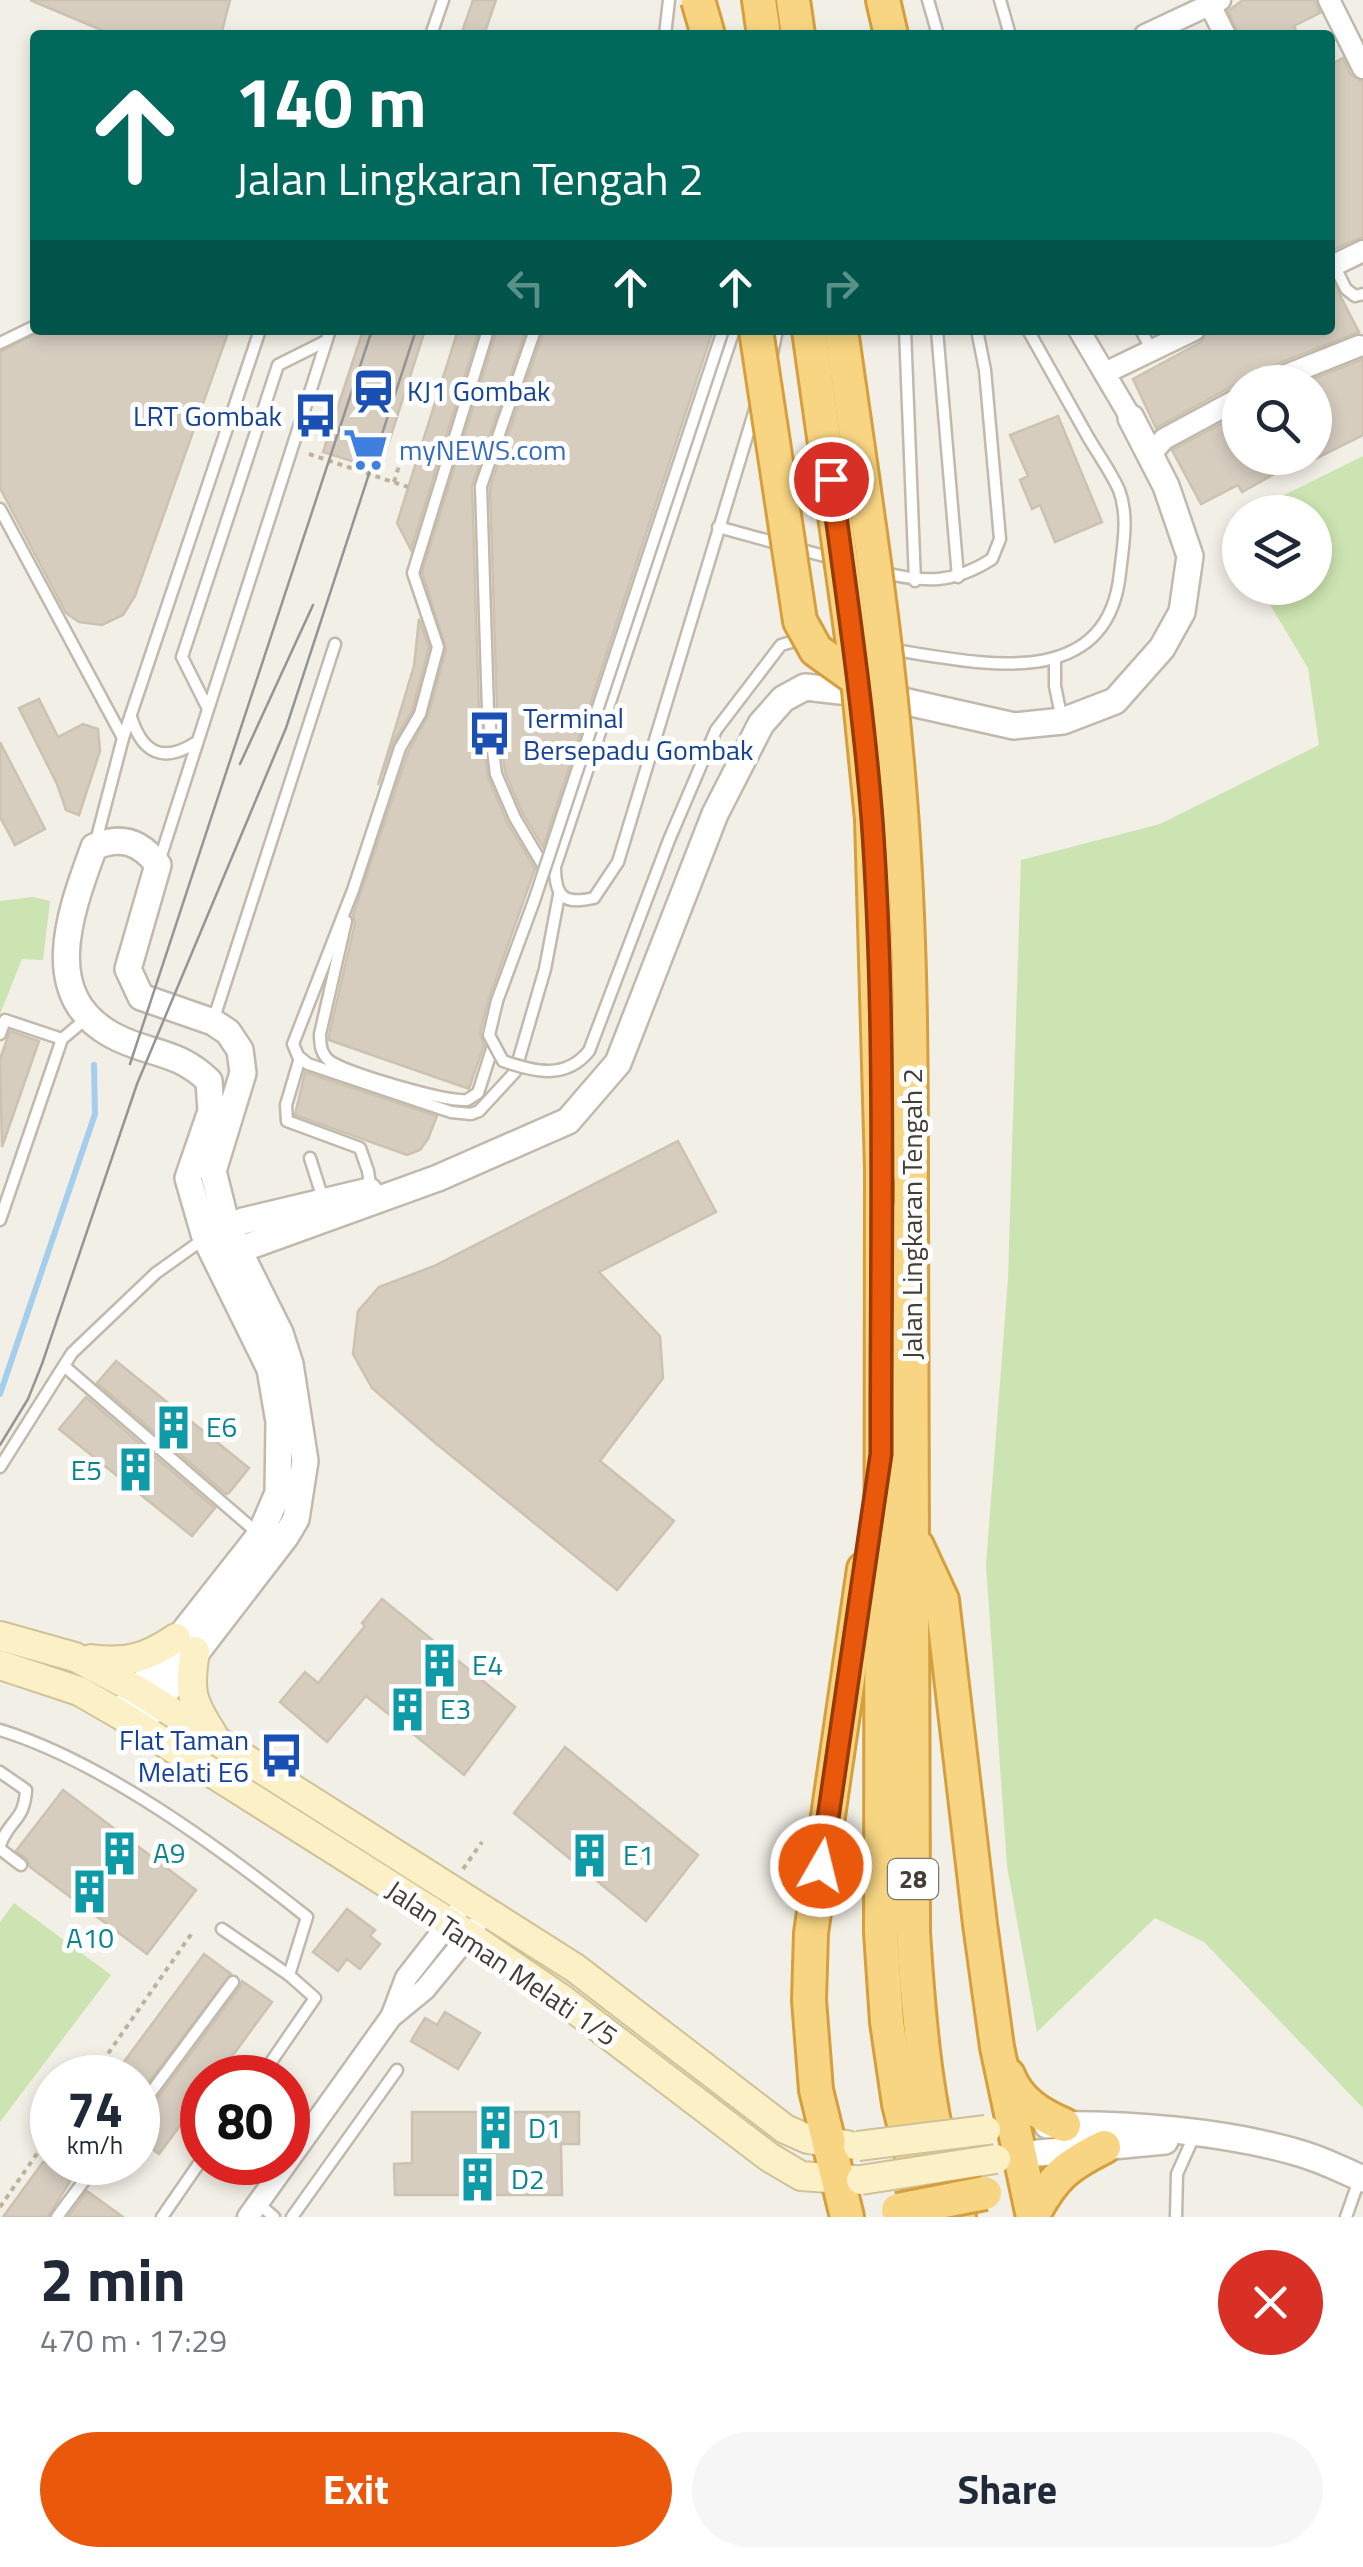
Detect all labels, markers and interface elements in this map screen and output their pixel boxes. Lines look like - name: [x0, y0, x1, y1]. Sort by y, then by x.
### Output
- text: 140 m: [235, 48, 427, 154]
- icon: ahead: [70, 70, 200, 200]
- text: Jalan Lingkaran Tengah 2: [235, 144, 704, 212]
- icon: left: [498, 260, 553, 315]
- icon: ahead: [603, 260, 658, 315]
- icon: ahead: [708, 260, 763, 315]
- icon: right: [813, 260, 868, 315]
- map controls: [1222, 365, 1332, 605]
- button: search: [1222, 365, 1332, 475]
- station icon: KJ1 Gombak: [350, 367, 398, 415]
- place label: KJ1 Gombak: [407, 369, 550, 412]
- bus stop icon: LRT Gombak: [291, 392, 339, 440]
- place label: LRT Gombak: [133, 394, 282, 437]
- supermarket icon: myNEWS.com: [342, 426, 390, 474]
- place label: myNEWS.com: [399, 428, 566, 471]
- pin: [789, 437, 874, 522]
- icon: arrive: [804, 452, 859, 507]
- button: layers: [1222, 495, 1332, 605]
- place label: Terminal Bersepadu Gombak: [523, 696, 753, 771]
- bus stop icon: Terminal Bersepadu Gombak: [466, 710, 514, 758]
- street label: Jalan Lingkaran Tengah 2: [890, 1068, 933, 1360]
- building icon: E6: [149, 1403, 197, 1451]
- place label: E6: [206, 1405, 237, 1448]
- building icon: E5: [111, 1446, 159, 1494]
- place label: E5: [71, 1448, 102, 1491]
- building icon: E4: [415, 1641, 463, 1689]
- place label: E4: [472, 1643, 503, 1686]
- building icon: E3: [383, 1685, 431, 1733]
- place label: E3: [440, 1687, 471, 1730]
- place label: Flat Taman Melati E6: [119, 1718, 249, 1793]
- bus stop icon: Flat Taman Melati E6: [258, 1732, 306, 1780]
- position arrow: [769, 1814, 873, 1918]
- building icon: A9: [96, 1829, 144, 1877]
- place label: A9: [153, 1831, 185, 1874]
- building icon: E1: [566, 1831, 614, 1879]
- place label: E1: [623, 1833, 654, 1876]
- road number: 28: [888, 1859, 938, 1899]
- building icon: A10: [66, 1868, 114, 1916]
- street label: Jalan Taman Melati 1/5: [378, 1869, 627, 2056]
- place label: A10: [66, 1916, 114, 1959]
- speed limit sign: 80: [180, 2055, 310, 2185]
- text: 74: [67, 2070, 123, 2146]
- building icon: D1: [471, 2104, 519, 2152]
- place label: D1: [528, 2106, 562, 2149]
- text: km/h: [67, 2126, 123, 2164]
- building icon: D2: [454, 2155, 502, 2203]
- place label: D2: [511, 2157, 545, 2200]
- text: 2 min: [40, 2233, 186, 2324]
- button: close: [1218, 2250, 1323, 2355]
- text: 470 m · 17:29: [40, 2316, 227, 2364]
- button: Exit: [40, 2432, 672, 2547]
- button: Share: [692, 2432, 1323, 2547]

